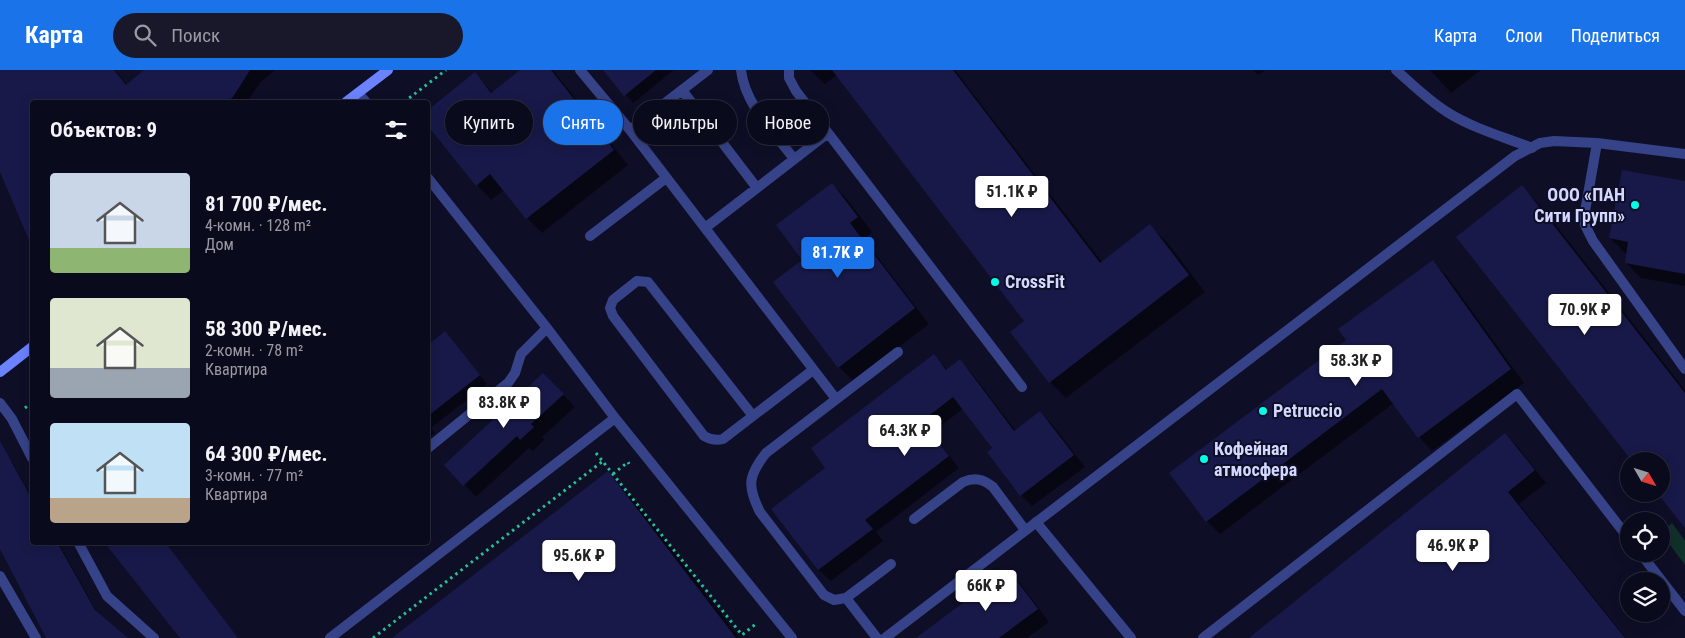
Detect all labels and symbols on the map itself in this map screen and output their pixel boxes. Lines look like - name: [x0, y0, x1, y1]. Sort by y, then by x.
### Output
- pin: 51.1K ₽: [966, 176, 1058, 218]
- place label: ООО «ПАН Сити Групп»: [1534, 184, 1625, 226]
- marker: ООО «ПАН Сити Групп»: [1629, 199, 1641, 211]
- pin: 81.7K ₽: [792, 236, 884, 279]
- place label: CrossFit: [1005, 271, 1065, 292]
- marker: CrossFit: [989, 276, 1001, 288]
- pin: 70.9K ₽: [1539, 294, 1631, 336]
- pin: 58.3K ₽: [1310, 344, 1402, 387]
- pin: 83.8K ₽: [458, 386, 550, 429]
- place label: Petruccio: [1273, 400, 1342, 421]
- marker: Petruccio: [1257, 405, 1269, 417]
- pin: 64.3K ₽: [859, 414, 951, 457]
- place label: Кофейная атмосфера: [1214, 438, 1297, 480]
- north arrow: [1620, 452, 1670, 502]
- marker: Кофейная атмосфера: [1198, 453, 1210, 465]
- pin: 46.9K ₽: [1407, 530, 1499, 572]
- pin: 95.6K ₽: [533, 540, 625, 582]
- pin: 66K ₽: [951, 570, 1021, 612]

